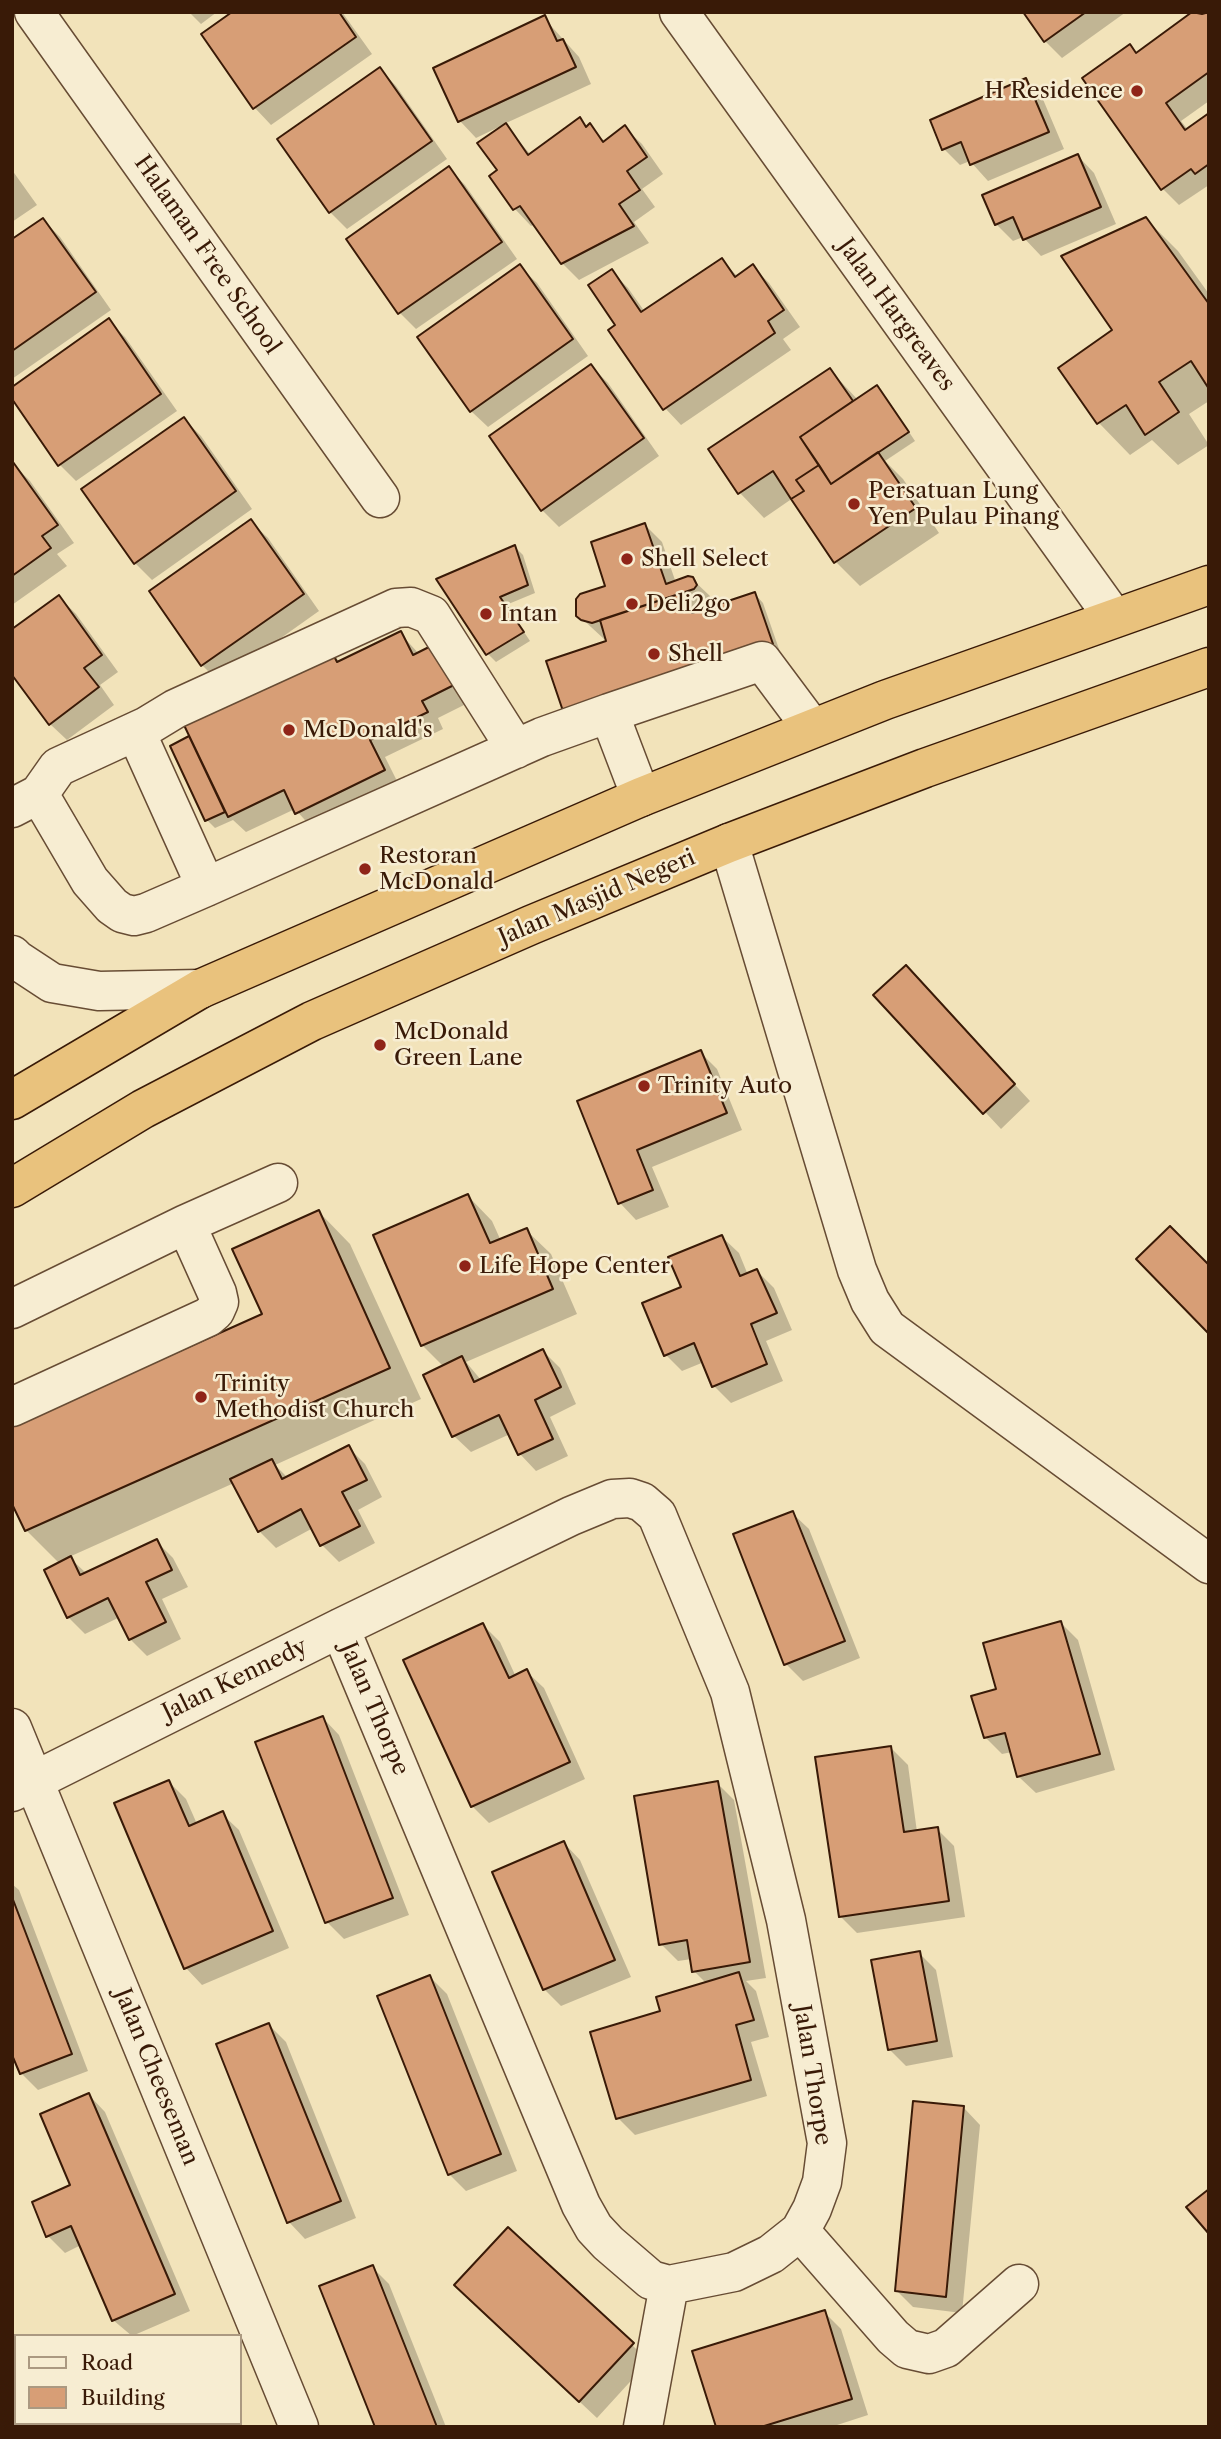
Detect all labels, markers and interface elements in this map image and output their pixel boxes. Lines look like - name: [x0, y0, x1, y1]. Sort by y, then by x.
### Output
- place label: H Residence: [984, 77, 1123, 105]
- marker: H Residence: [1129, 83, 1145, 99]
- street label: Halaman Free School: [128, 150, 286, 360]
- street label: Jalan Hargreaves: [832, 234, 960, 396]
- place label: Persatuan Lung Yen Pulau Pinang: [868, 477, 1059, 531]
- marker: Persatuan Lung Yen Pulau Pinang: [846, 496, 862, 512]
- place label: Shell Select: [641, 545, 768, 573]
- marker: Shell Select: [619, 551, 635, 567]
- place label: Deli2go: [646, 590, 731, 618]
- marker: Deli2go: [624, 596, 640, 612]
- place label: Intan: [500, 600, 558, 628]
- marker: Intan: [478, 606, 494, 622]
- place label: Shell: [668, 640, 723, 668]
- marker: Shell: [646, 646, 662, 662]
- place label: McDonald's: [303, 716, 433, 744]
- marker: McDonald's: [281, 722, 297, 738]
- place label: Restoran McDonald: [379, 842, 494, 896]
- street label: Jalan Masjid Negeri: [494, 844, 700, 952]
- marker: Restoran McDonald: [357, 861, 373, 877]
- place label: McDonald Green Lane: [394, 1018, 523, 1072]
- marker: McDonald Green Lane: [372, 1037, 388, 1053]
- place label: Trinity Auto: [658, 1072, 792, 1100]
- marker: Trinity Auto: [636, 1078, 652, 1094]
- place label: Life Hope Center: [479, 1252, 670, 1280]
- marker: Life Hope Center: [457, 1258, 473, 1274]
- place label: Trinity Methodist Church: [215, 1370, 415, 1424]
- marker: Trinity Methodist Church: [193, 1389, 209, 1405]
- street label: Jalan Kennedy: [158, 1633, 312, 1727]
- street label: Jalan Thorpe: [334, 1638, 414, 1780]
- street label: Jalan Cheeseman: [108, 1985, 204, 2169]
- street label: Jalan Thorpe: [787, 2003, 837, 2147]
- legend: [14, 2334, 242, 2425]
- text: Road: [81, 2350, 133, 2375]
- text: Building: [81, 2385, 165, 2410]

